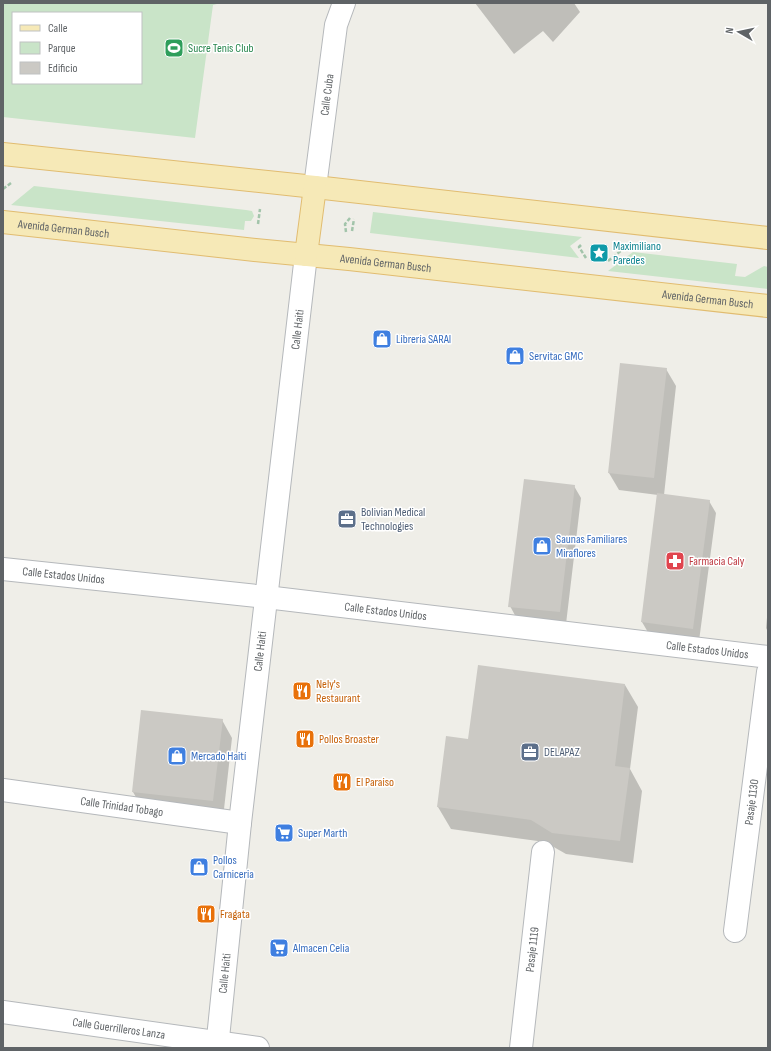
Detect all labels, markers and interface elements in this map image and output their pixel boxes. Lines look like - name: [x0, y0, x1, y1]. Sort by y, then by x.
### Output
- legend: [12, 12, 142, 84]
- north arrow: [719, 12, 759, 52]
- text: Calle: [48, 21, 68, 36]
- text: N: [723, 26, 737, 34]
- sports icon: Sucre Tenis Club: [163, 37, 185, 59]
- text: Parque: [48, 41, 76, 56]
- place label: Sucre Tenis Club: [188, 41, 253, 56]
- text: Edificio: [48, 61, 77, 76]
- street label: Calle Cuba: [317, 73, 337, 116]
- street label: Avenida German Busch: [16, 216, 110, 241]
- place label: Maximiliano Paredes: [613, 239, 661, 268]
- place icon: Maximiliano Paredes: [588, 242, 610, 264]
- street label: Avenida German Busch: [339, 251, 432, 276]
- street label: Avenida German Busch: [660, 287, 754, 312]
- street label: Calle Haiti: [288, 309, 307, 350]
- shop icon: Librería SARAI: [371, 328, 393, 350]
- place label: Librería SARAI: [396, 332, 451, 347]
- shop icon: Servitac GMC: [504, 345, 526, 367]
- place label: Servitac GMC: [529, 349, 583, 364]
- place label: Bolivian Medical Technologies: [361, 505, 425, 534]
- office icon: Bolivian Medical Technologies: [336, 508, 358, 530]
- place label: Saunas Familiares Miraflores: [556, 532, 627, 561]
- shop icon: Saunas Familiares Miraflores: [531, 535, 553, 557]
- pharmacy icon: Farmacia Caly: [664, 550, 686, 572]
- place label: Farmacia Caly: [689, 554, 745, 569]
- street label: Calle Estados Unidos: [22, 564, 106, 587]
- street label: Calle Estados Unidos: [344, 599, 428, 624]
- street label: Calle Haiti: [250, 630, 270, 672]
- street label: Calle Estados Unidos: [665, 637, 749, 662]
- place label: Nely's Restaurant: [316, 677, 361, 706]
- restaurant icon: Nely's Restaurant: [291, 680, 313, 702]
- restaurant icon: Pollos Broaster: [294, 728, 316, 750]
- place label: Pollos Broaster: [319, 732, 380, 747]
- office icon: DELAPAZ: [519, 741, 541, 763]
- shop icon: Mercado Haití: [166, 745, 188, 767]
- place label: DELAPAZ: [544, 745, 580, 760]
- place label: Mercado Haití: [191, 749, 247, 764]
- restaurant icon: El Paraiso: [331, 771, 353, 793]
- place label: El Paraiso: [356, 775, 394, 790]
- street label: Pasaje 1130: [741, 778, 762, 826]
- street label: Calle Trinidad Tobago: [79, 793, 164, 820]
- supermarket icon: Super Marth: [273, 822, 295, 844]
- place label: Super Marth: [298, 826, 347, 841]
- place label: Pollos Carniceria: [213, 853, 254, 882]
- shop icon: Pollos Carniceria: [188, 856, 210, 878]
- restaurant icon: Fragata: [195, 903, 217, 925]
- place label: Fragata: [220, 907, 250, 922]
- street label: Pasaje 1119: [522, 926, 542, 973]
- supermarket icon: Almacen Celia: [268, 937, 290, 959]
- place label: Almacen Celia: [292, 941, 350, 956]
- street label: Calle Haiti: [215, 953, 234, 994]
- street label: Calle Guerrilleros Lanza: [72, 1014, 167, 1042]

